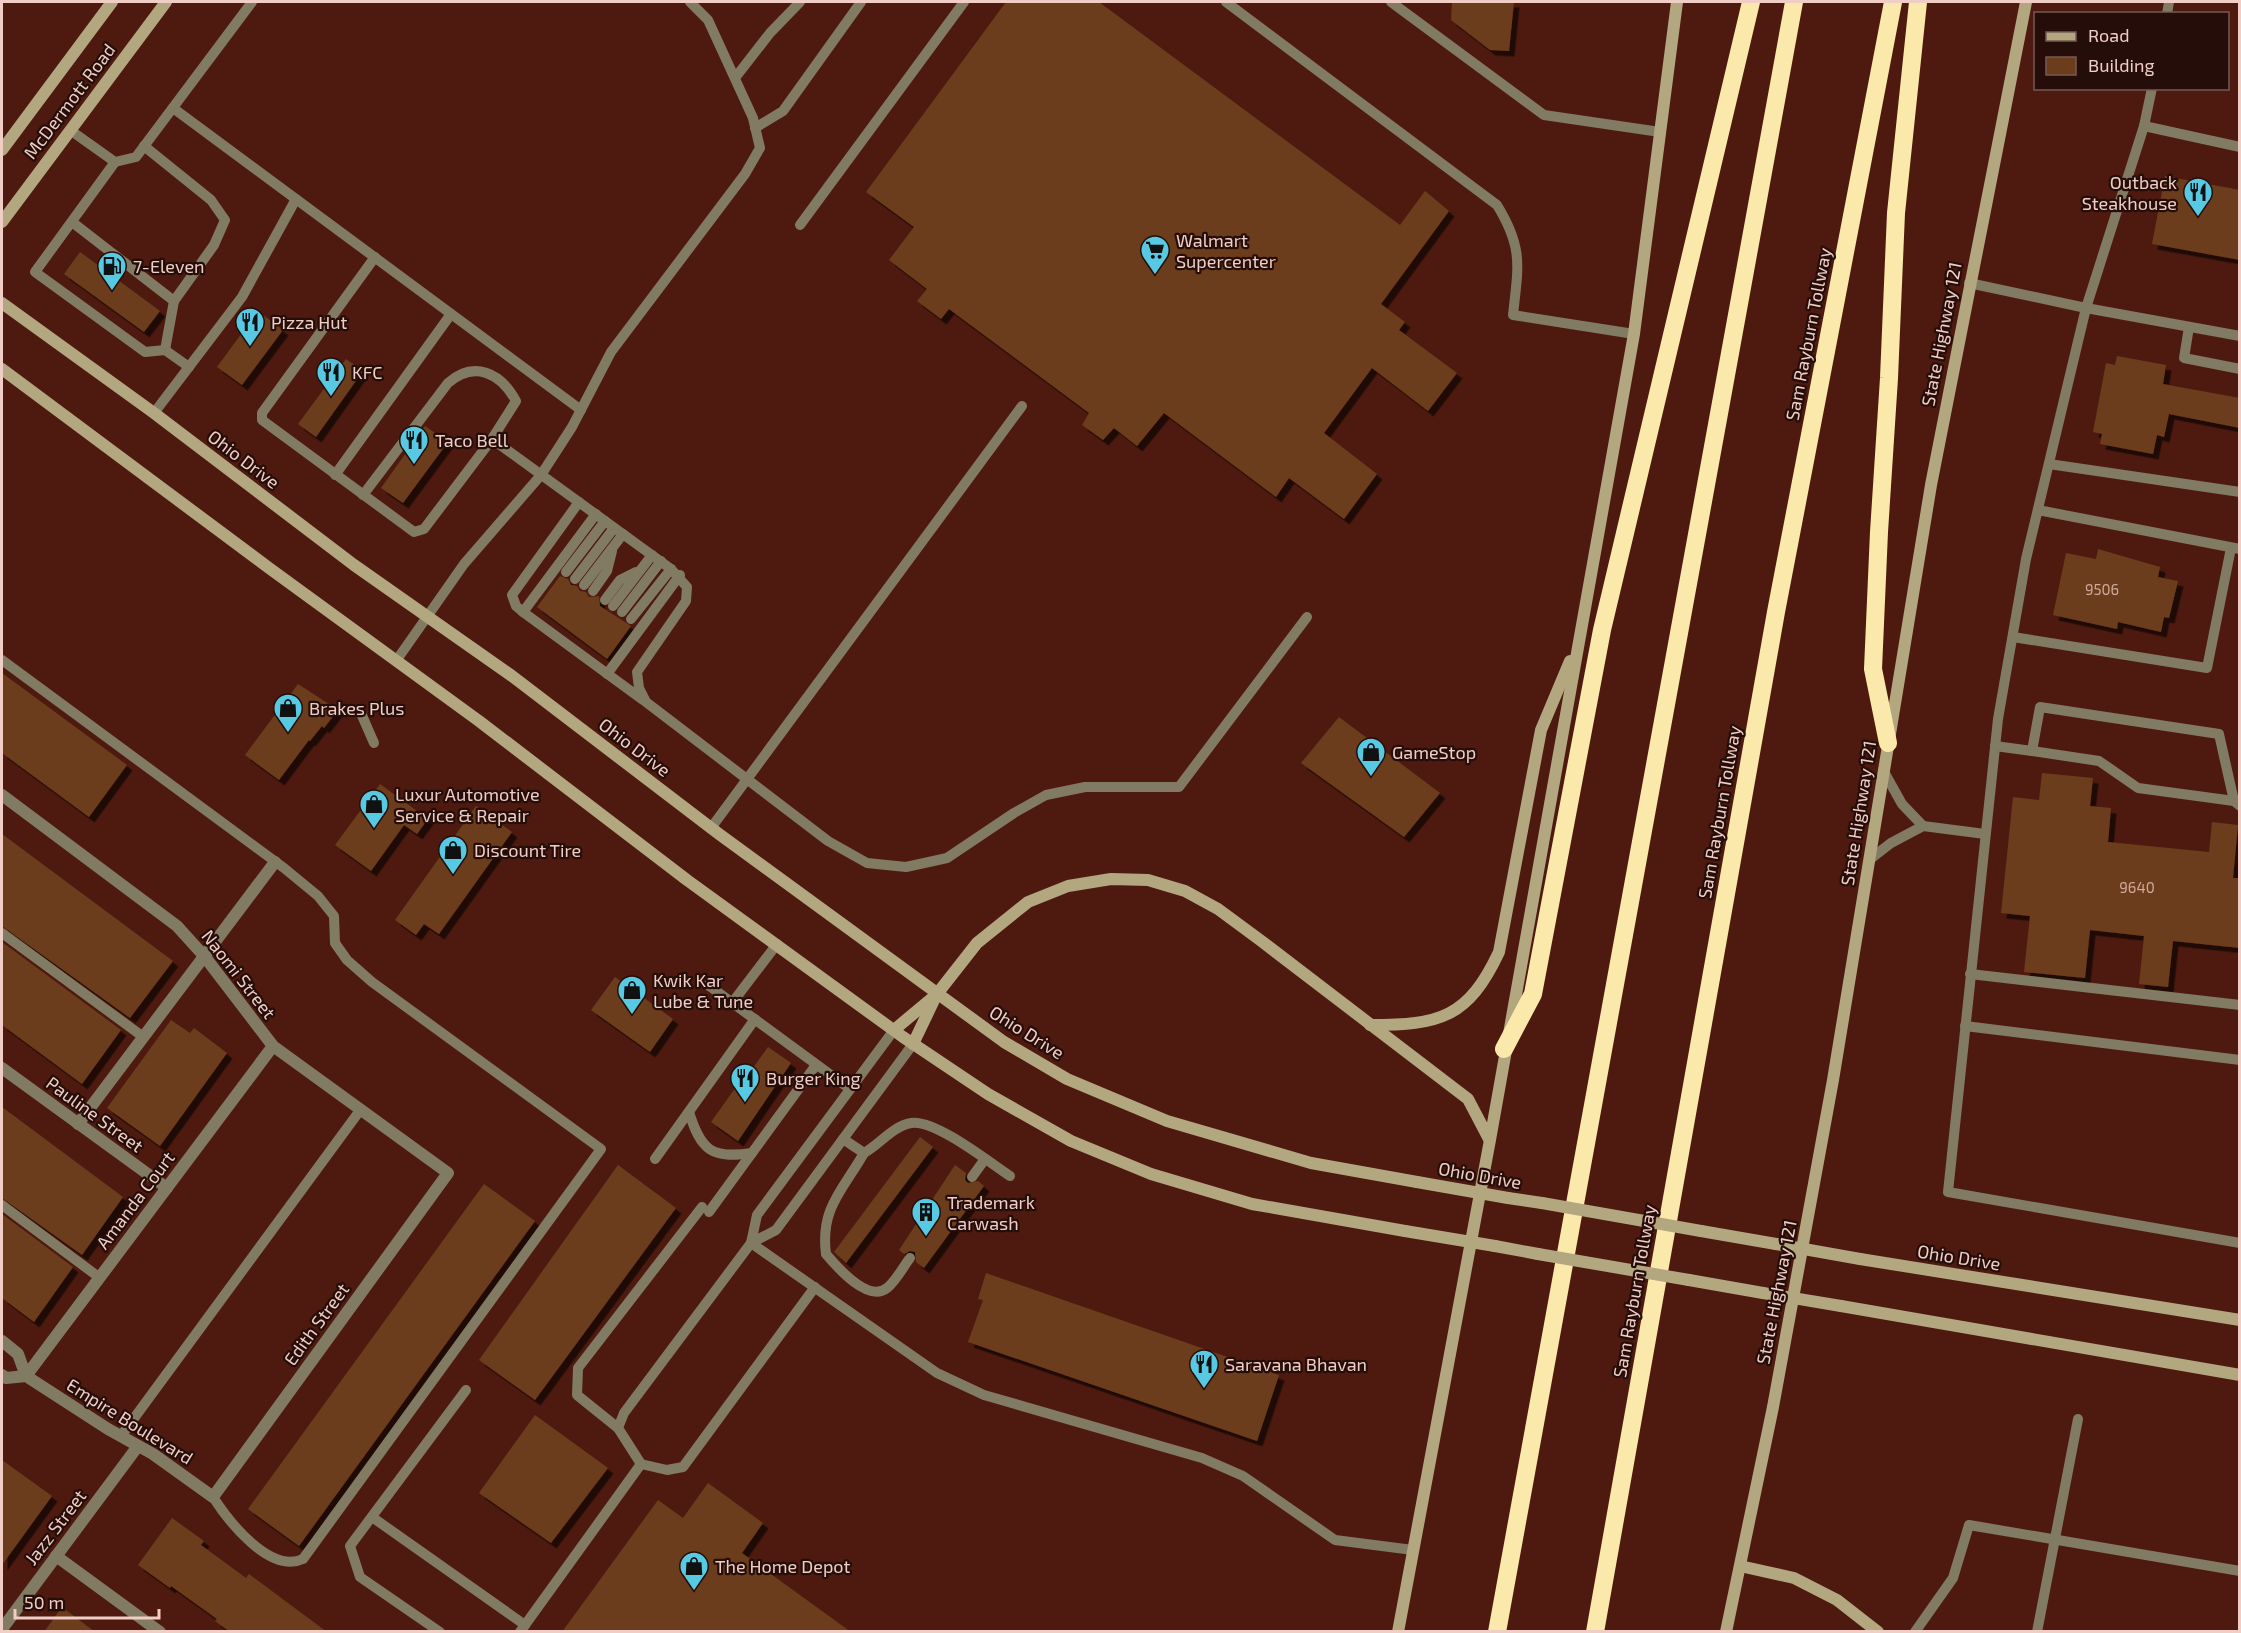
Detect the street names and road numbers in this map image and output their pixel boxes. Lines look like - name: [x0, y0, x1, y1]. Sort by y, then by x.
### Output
- street label: McDermott Road: [19, 39, 119, 163]
- street label: Sam Rayburn Tollway: [1780, 245, 1836, 422]
- street label: State Highway 121: [1916, 260, 1966, 408]
- street label: Ohio Drive: [204, 425, 284, 493]
- street label: Ohio Drive: [595, 713, 675, 781]
- street label: Sam Rayburn Tollway: [1693, 723, 1745, 900]
- street label: State Highway 121: [1836, 739, 1880, 887]
- street label: Naomi Street: [197, 925, 281, 1023]
- street label: Ohio Drive: [986, 1000, 1068, 1064]
- street label: Pauline Street: [42, 1071, 148, 1157]
- street label: Amanda Court: [91, 1147, 179, 1253]
- street label: Ohio Drive: [1437, 1157, 1523, 1193]
- street label: Sam Rayburn Tollway: [1608, 1202, 1660, 1379]
- street label: State Highway 121: [1751, 1218, 1801, 1366]
- street label: Ohio Drive: [1916, 1240, 2002, 1274]
- street label: Edith Street: [279, 1279, 353, 1369]
- street label: Empire Boulevard: [63, 1373, 197, 1469]
- street label: Jazz Street: [20, 1485, 90, 1569]

